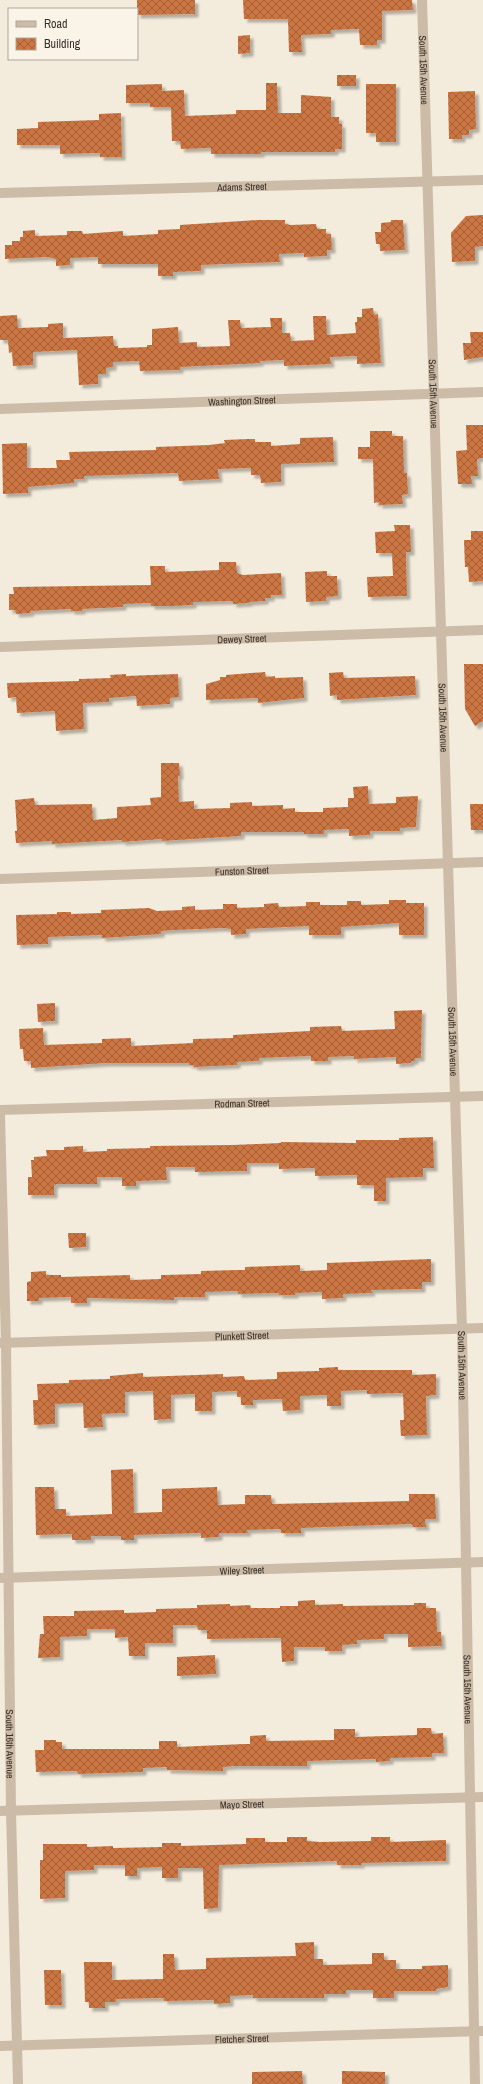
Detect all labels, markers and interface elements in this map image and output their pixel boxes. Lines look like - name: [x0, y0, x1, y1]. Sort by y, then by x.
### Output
- legend: [8, 8, 138, 60]
- text: Road: [44, 16, 68, 32]
- street label: South 15th Avenue: [417, 35, 432, 105]
- text: Building: [44, 36, 81, 52]
- street label: Adams Street: [216, 179, 268, 194]
- street label: South 15th Avenue: [426, 359, 441, 429]
- street label: Washington Street: [208, 393, 277, 408]
- street label: Dewey Street: [217, 631, 267, 646]
- street label: South 15th Avenue: [436, 683, 451, 753]
- street label: Funston Street: [215, 863, 270, 878]
- street label: South 15th Avenue: [446, 1007, 461, 1077]
- street label: Rodman Street: [214, 1096, 270, 1110]
- street label: Plunkett Street: [215, 1328, 270, 1343]
- street label: South 15th Avenue: [456, 1331, 470, 1401]
- street label: Wiley Street: [219, 1563, 265, 1577]
- street label: South 15th Avenue: [461, 1655, 475, 1725]
- street label: South 16th Avenue: [3, 1709, 17, 1779]
- street label: Mayo Street: [220, 1797, 265, 1811]
- street label: Fletcher Street: [215, 2031, 270, 2046]

